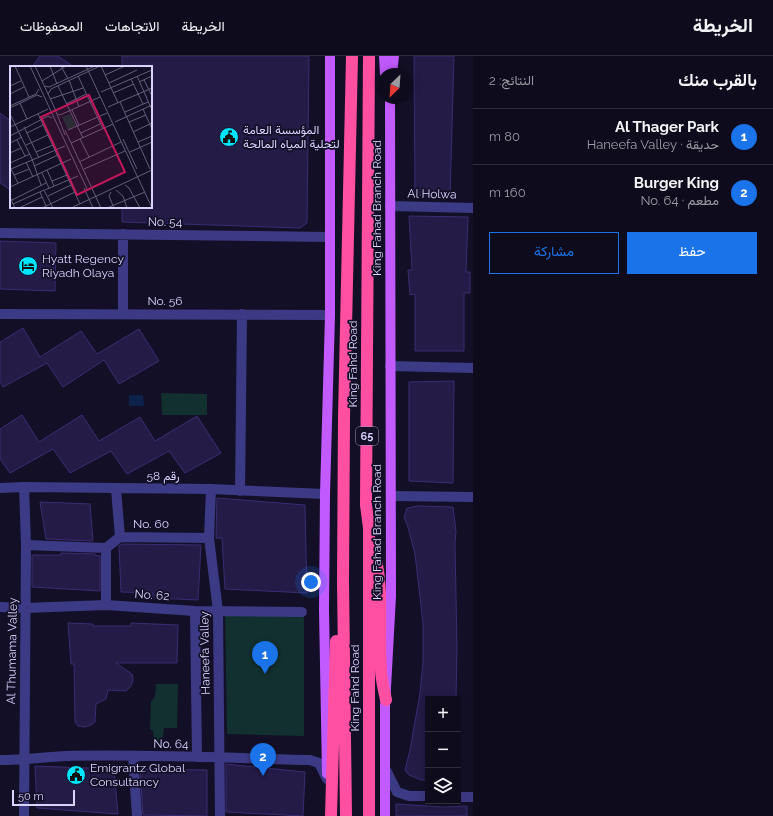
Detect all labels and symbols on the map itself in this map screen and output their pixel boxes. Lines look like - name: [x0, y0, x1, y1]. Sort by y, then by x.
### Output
- inset map: [10, 66, 152, 208]
- north arrow: [377, 68, 413, 104]
- place label: المؤسسة العامة لتحلية المياه المالحة: [243, 123, 340, 151]
- public building icon: المؤسسة العامة لتحلية المياه المالحة: [218, 126, 240, 148]
- street label: King Fahad Branch Road: [370, 140, 384, 276]
- street label: Al Holwa: [407, 187, 457, 201]
- street label: No. 54: [148, 215, 183, 229]
- place label: Hyatt Regency Riyadh Olaya: [42, 252, 124, 280]
- hotel icon: Hyatt Regency Riyadh Olaya: [17, 255, 39, 277]
- street label: No. 56: [147, 294, 183, 308]
- street label: King Fahd Road: [346, 321, 360, 407]
- road number: 65: [356, 427, 378, 445]
- street label: King Fahad Branch Road: [370, 464, 384, 600]
- street label: رقم 58: [146, 469, 180, 484]
- street label: No. 60: [133, 517, 169, 531]
- your location: [301, 572, 321, 592]
- street label: No. 62: [134, 587, 170, 603]
- street label: Al Thumama Valley: [4, 597, 20, 705]
- street label: Haneefa Valley: [197, 611, 213, 695]
- pin: 1: [252, 641, 278, 674]
- street label: King Fahd Road: [348, 645, 362, 731]
- street label: No. 64: [153, 737, 189, 751]
- pin: 2: [250, 743, 276, 776]
- place label: Emigrantz Global Consultancy: [90, 761, 186, 789]
- public building icon: Emigrantz Global Consultancy: [65, 764, 87, 786]
- scale bar: [12, 788, 75, 807]

